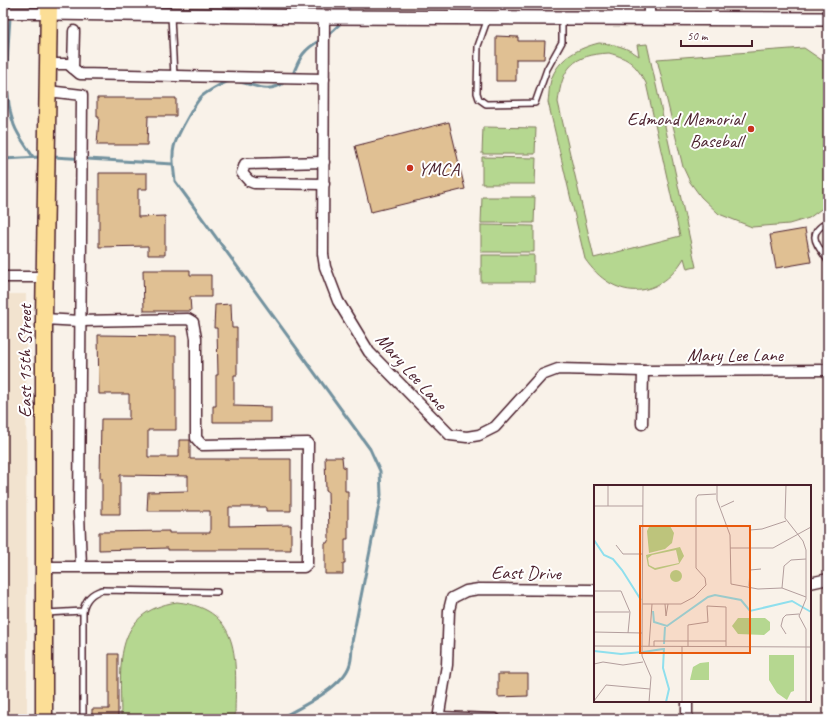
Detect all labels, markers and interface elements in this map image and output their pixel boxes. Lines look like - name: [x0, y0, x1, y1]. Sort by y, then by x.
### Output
- scale bar: [681, 22, 752, 48]
- text: 50 m: [687, 28, 709, 44]
- place label: Edmond Memorial Baseball: [627, 107, 747, 153]
- marker: Edmond Memorial Baseball: [746, 124, 756, 134]
- place label: YMCA: [418, 157, 461, 181]
- marker: YMCA: [405, 163, 415, 173]
- street label: East 15th Street: [13, 303, 37, 418]
- street label: Mary Lee Lane: [370, 328, 454, 417]
- street label: Mary Lee Lane: [687, 343, 785, 367]
- inset map: [594, 485, 811, 702]
- street label: East Drive: [491, 560, 563, 586]

